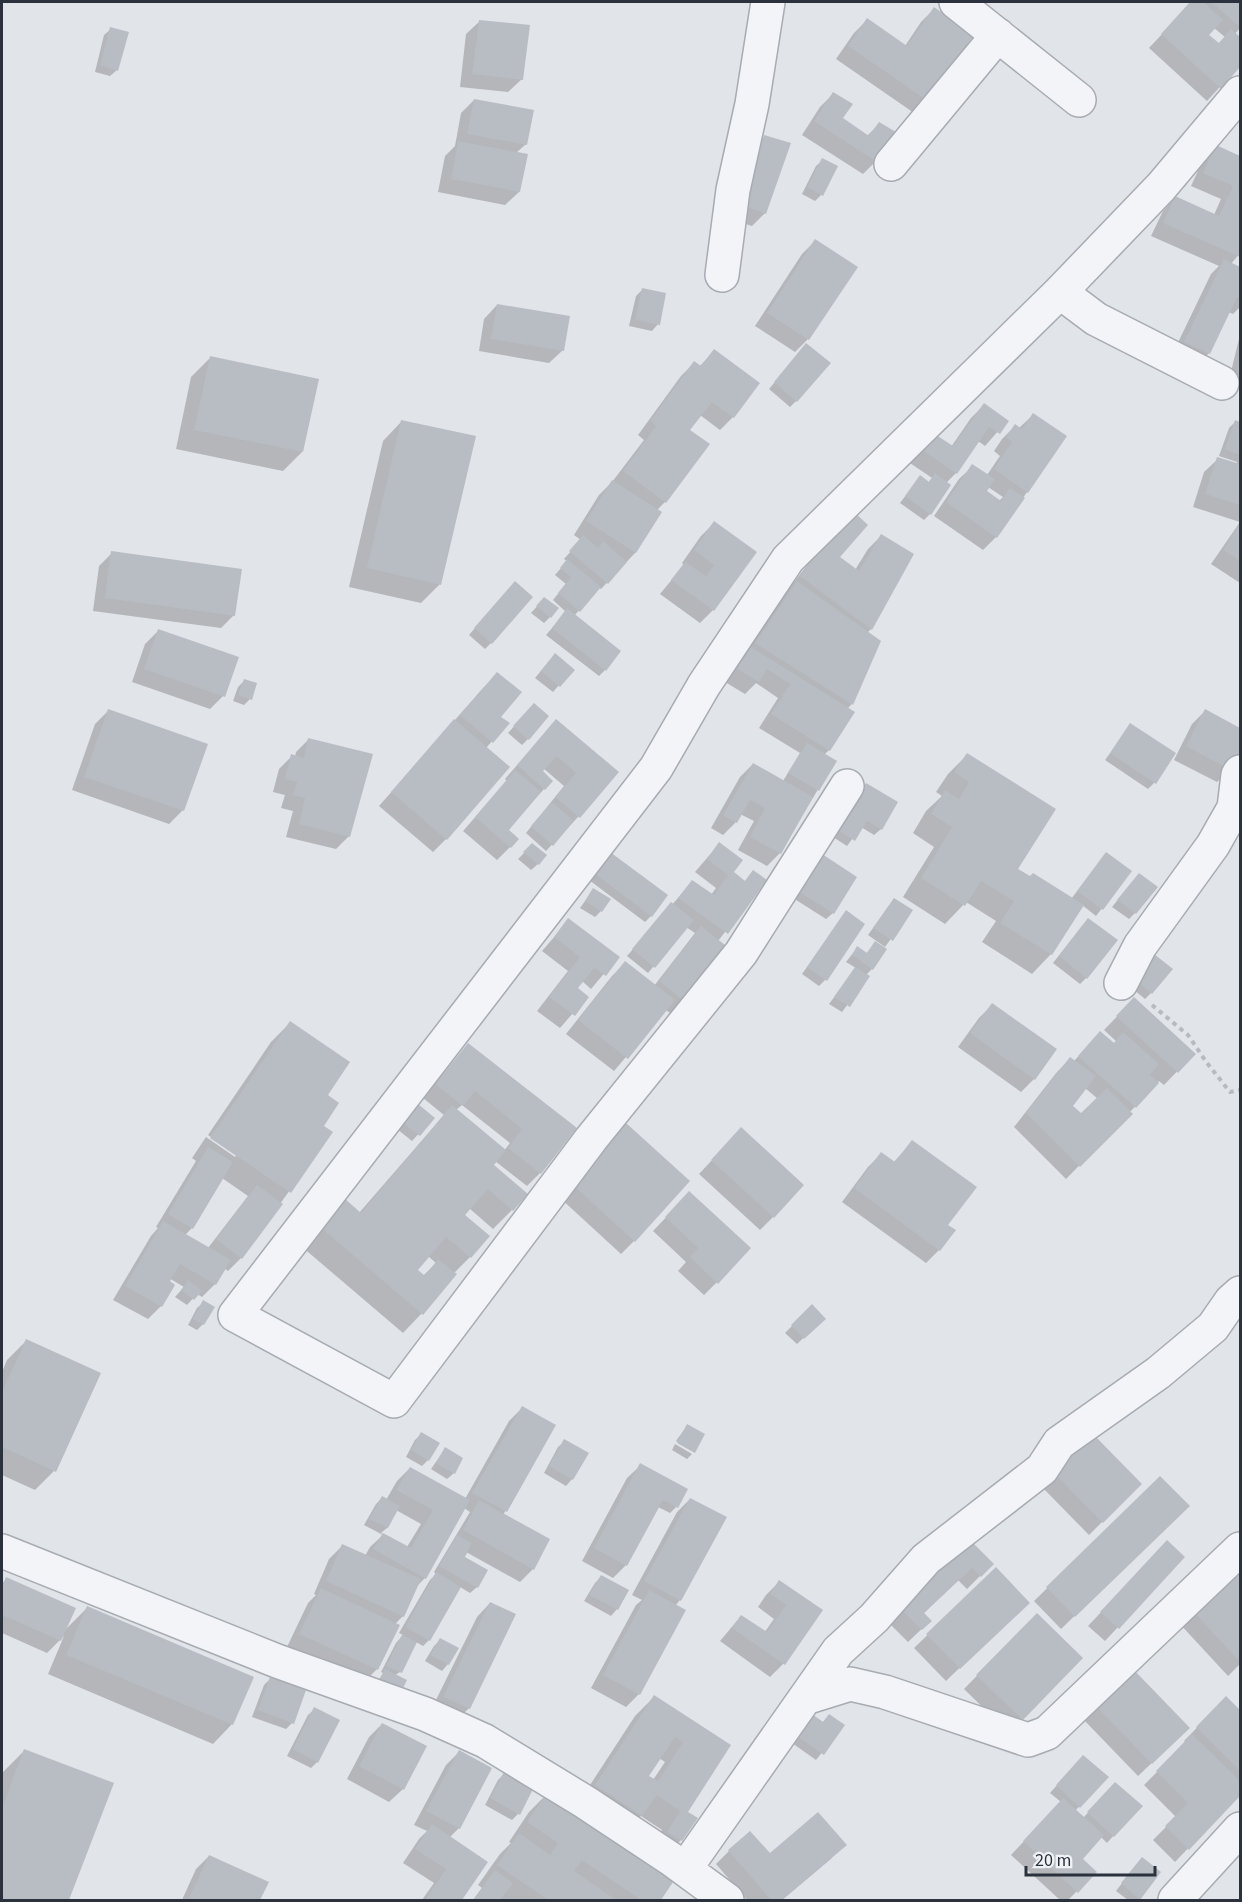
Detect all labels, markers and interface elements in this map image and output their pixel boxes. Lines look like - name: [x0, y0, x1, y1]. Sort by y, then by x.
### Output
- scale bar: [1026, 1839, 1155, 1877]
- text: 20 m: [1035, 1848, 1071, 1873]

